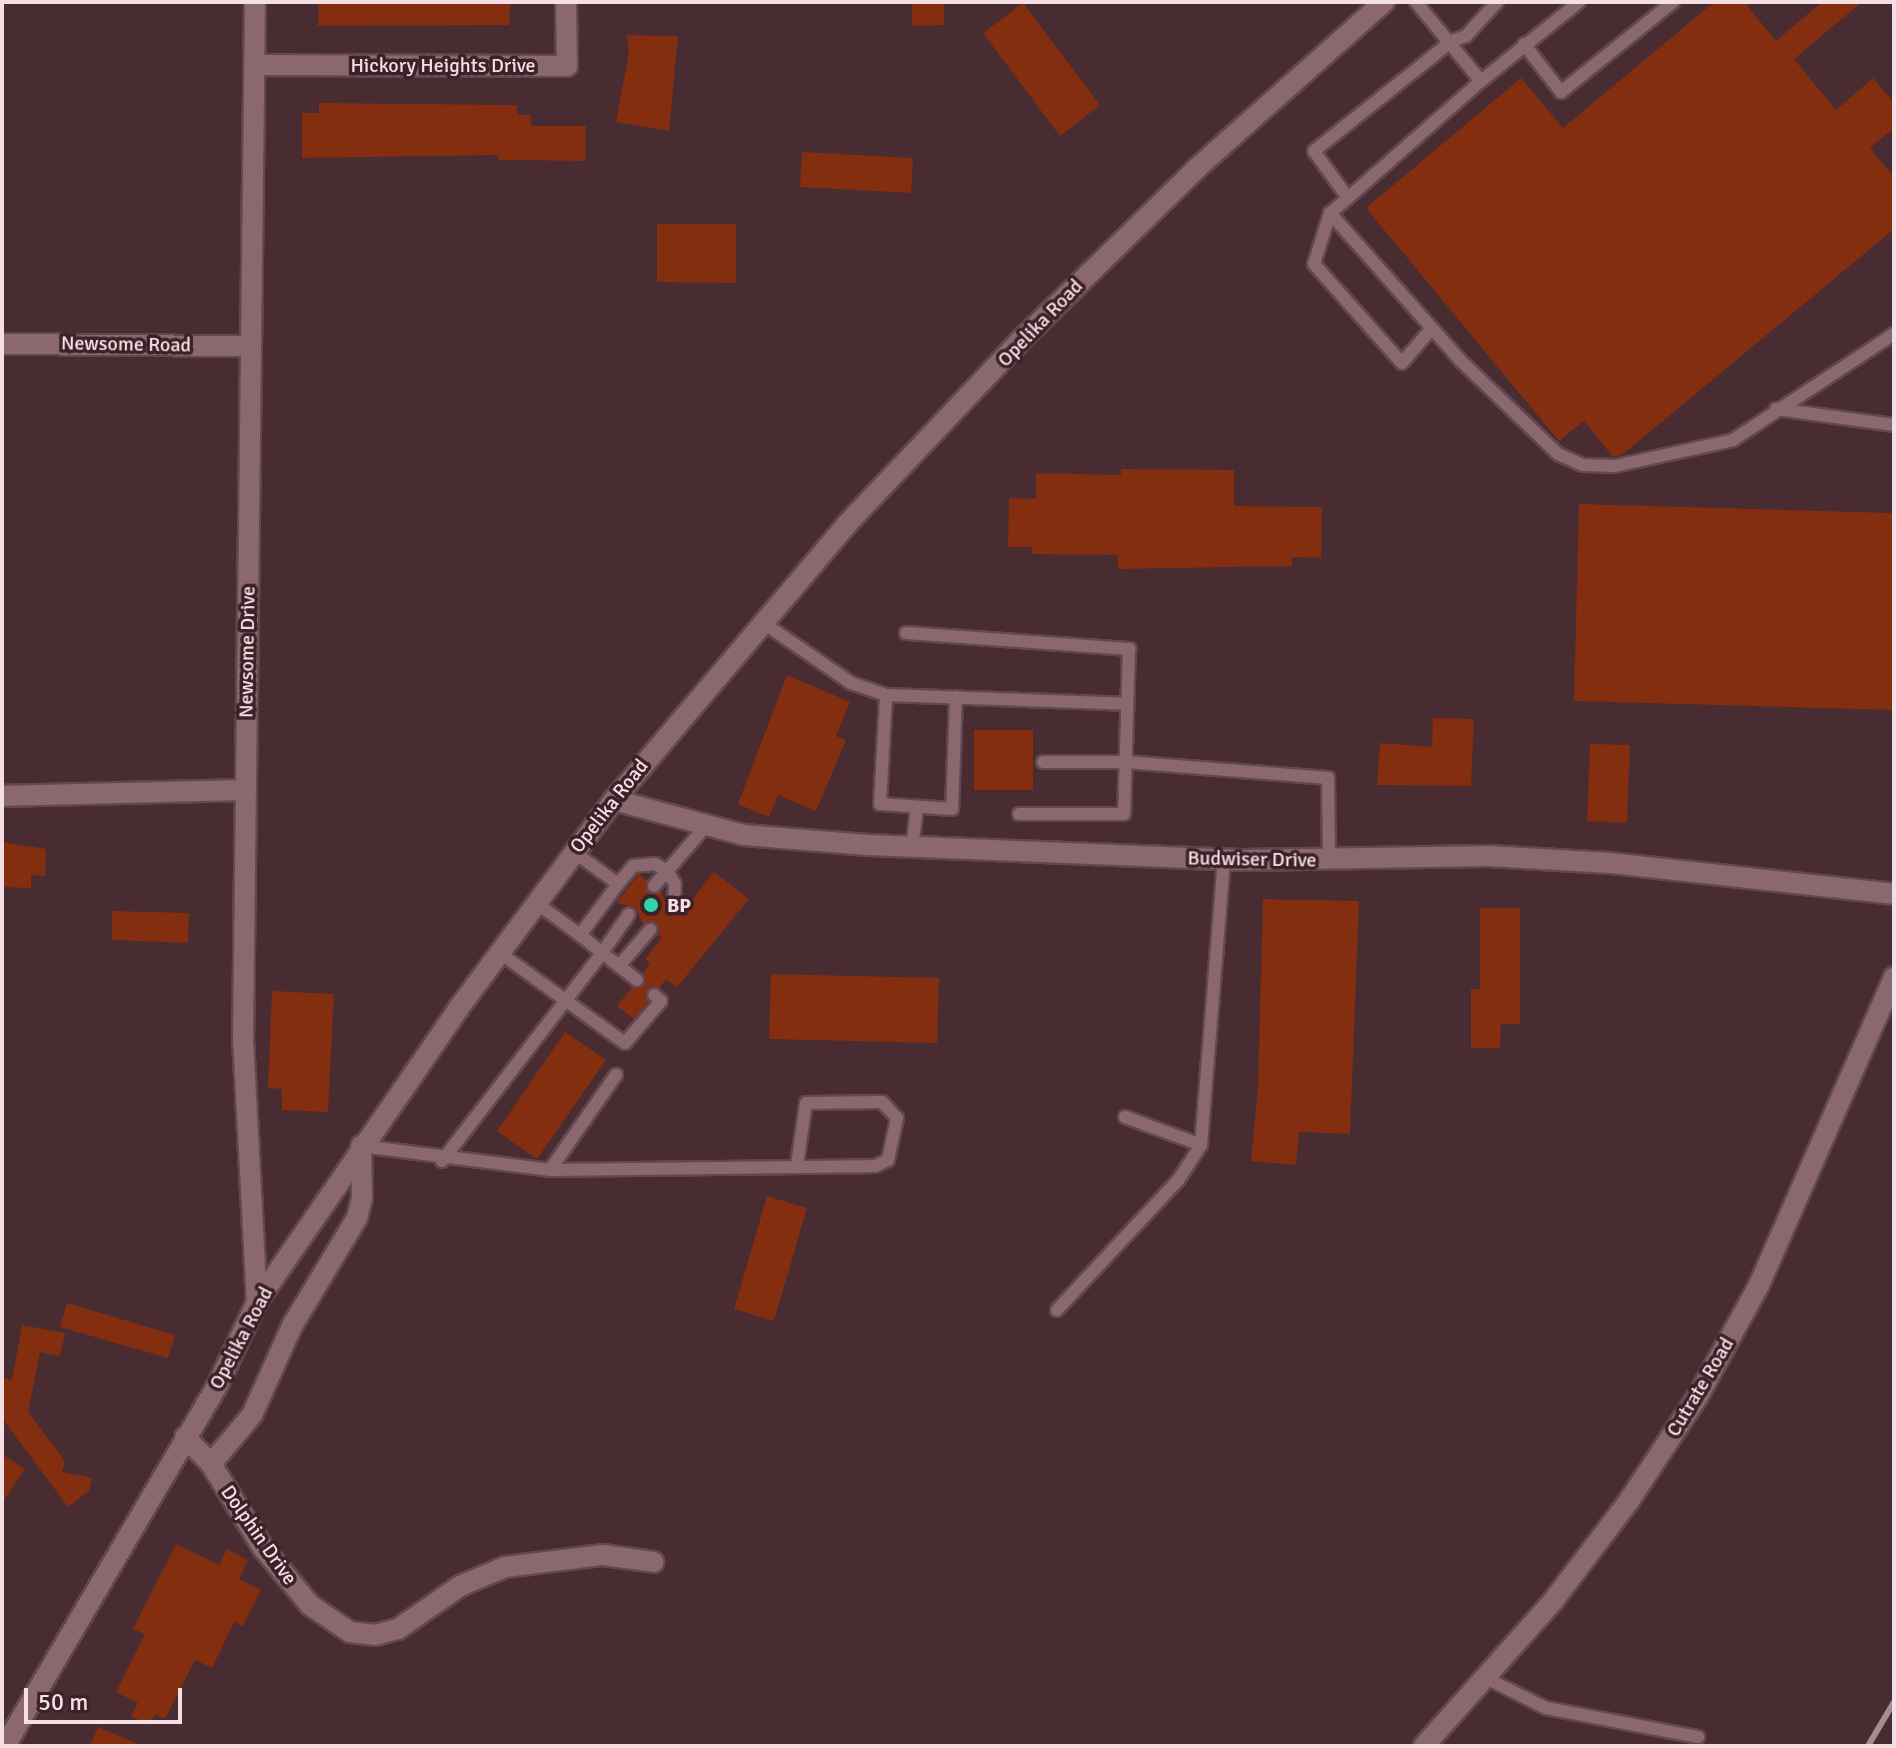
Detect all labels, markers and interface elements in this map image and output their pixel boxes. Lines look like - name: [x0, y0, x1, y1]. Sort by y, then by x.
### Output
- street label: Hickory Heights Drive: [350, 53, 536, 77]
- street label: Opelika Road: [992, 274, 1088, 372]
- street label: Newsome Road: [61, 331, 191, 357]
- street label: Newsome Drive: [234, 586, 260, 718]
- street label: Opelika Road: [565, 754, 653, 858]
- street label: Budwiser Drive: [1187, 846, 1317, 872]
- place label: BP: [667, 893, 691, 917]
- marker: BP: [642, 896, 660, 914]
- street label: Opelika Road: [204, 1283, 278, 1393]
- street label: Cutrate Road: [1661, 1333, 1739, 1441]
- street label: Dolphin Drive: [216, 1481, 302, 1589]
- scale bar: [28, 1672, 186, 1722]
- text: 50 m: [38, 1687, 88, 1717]

